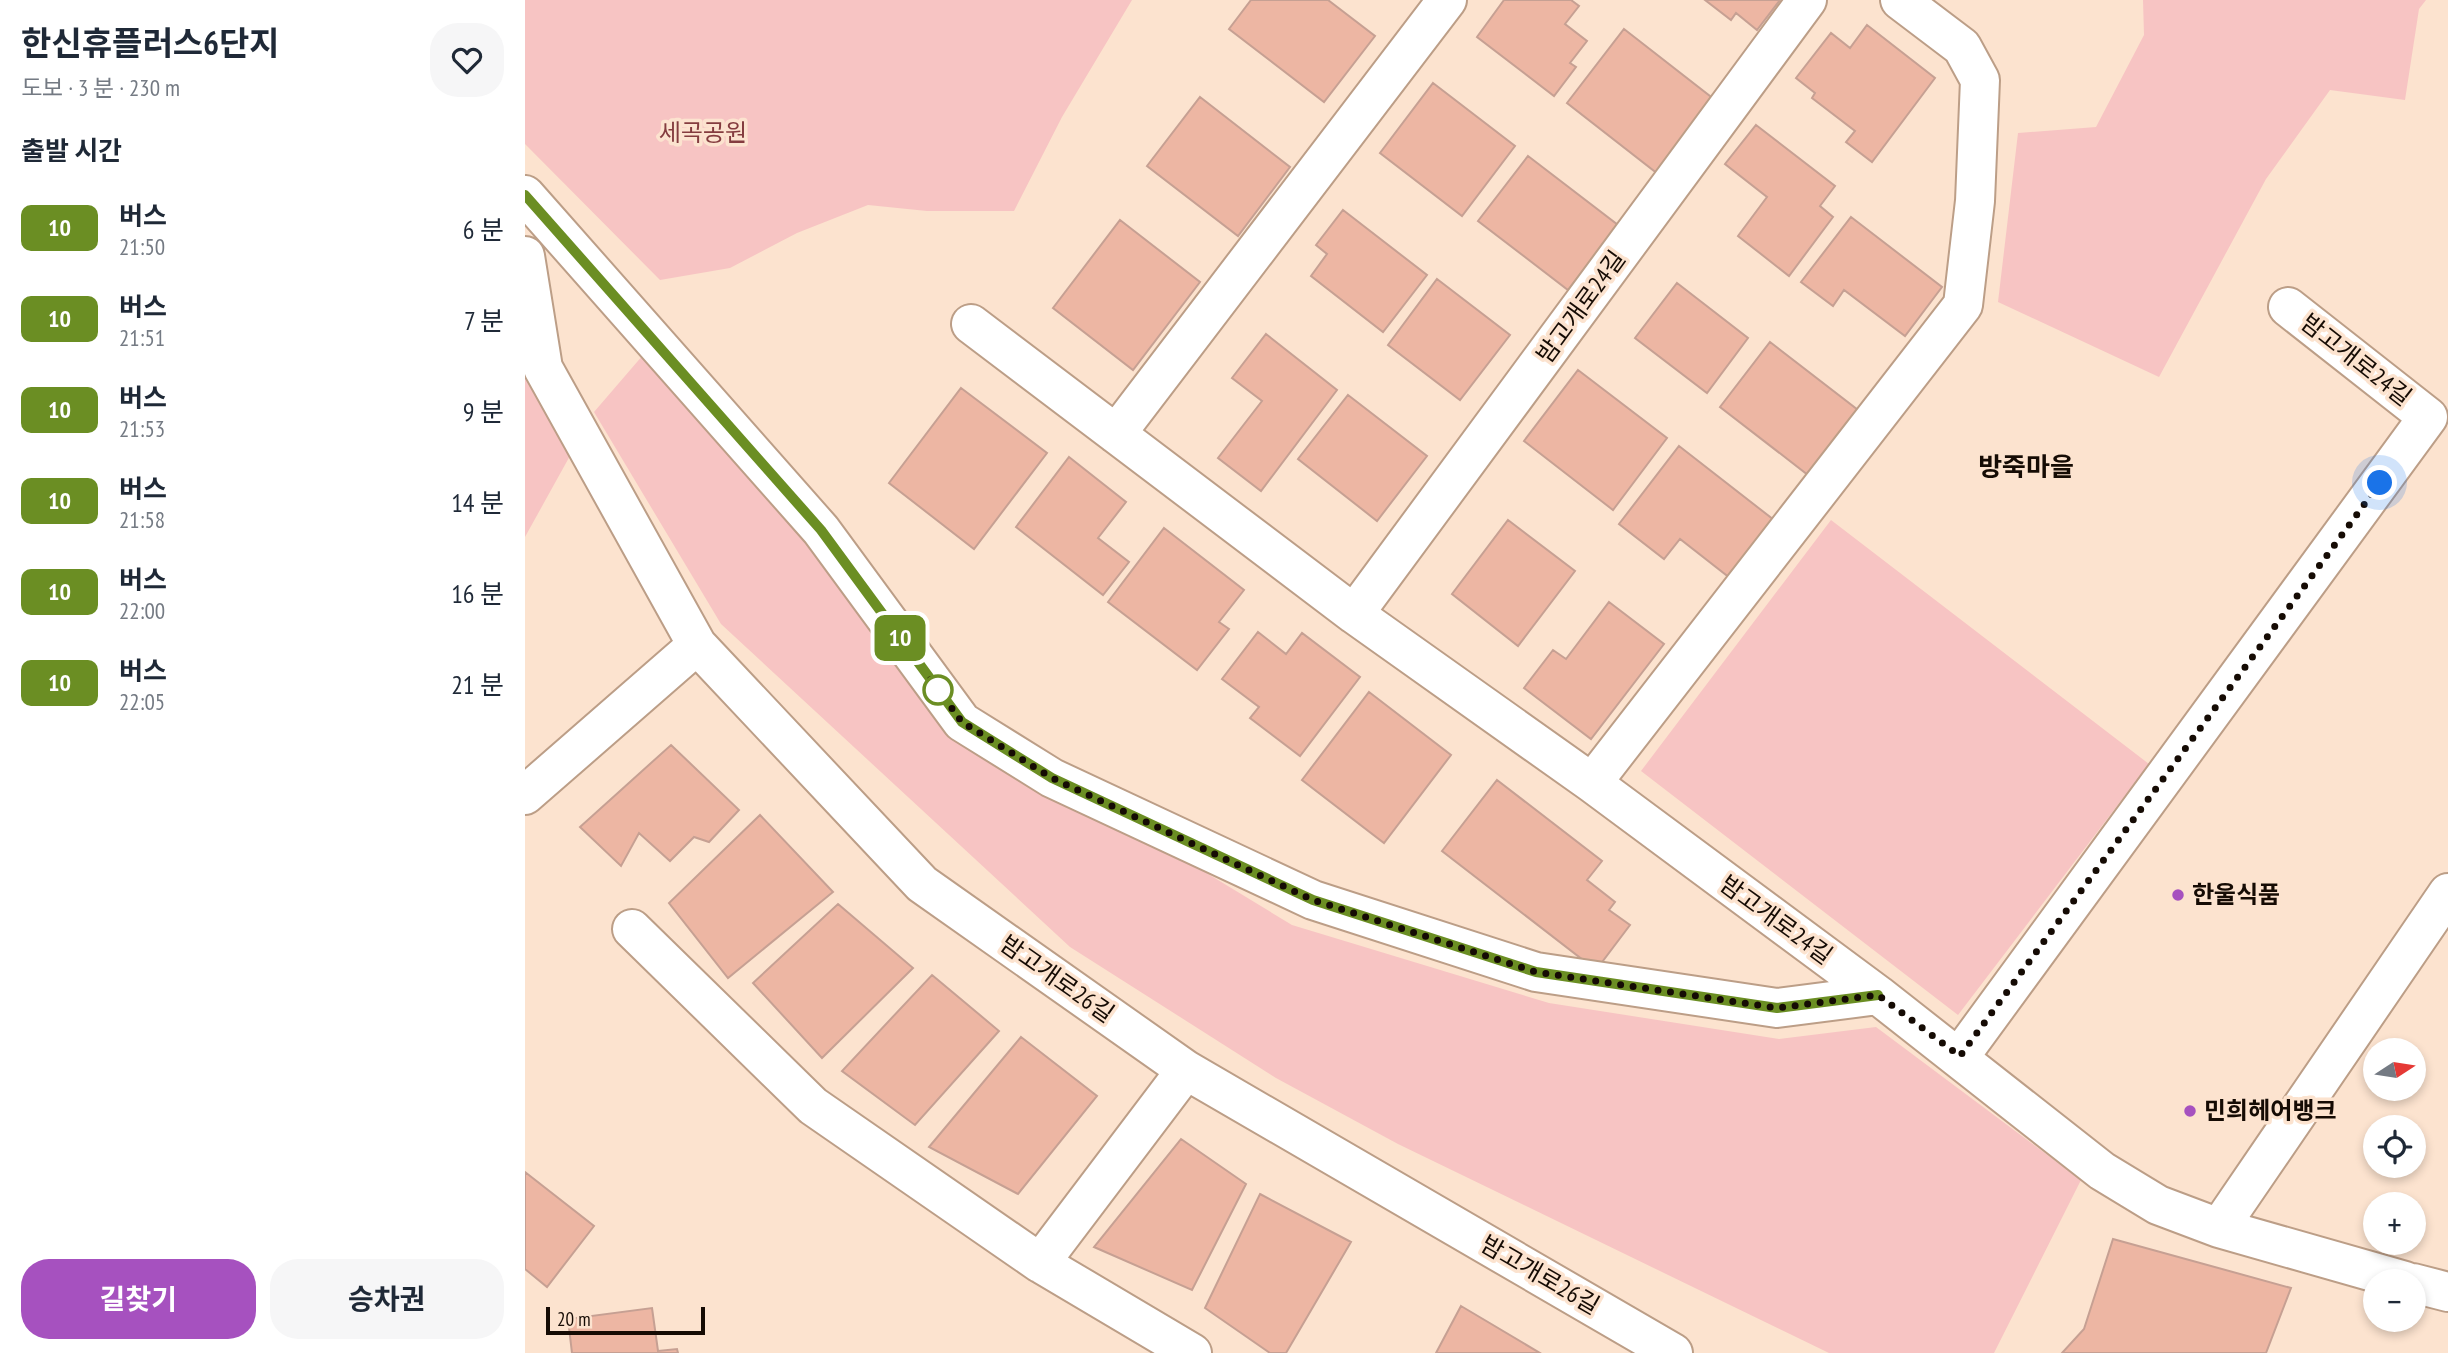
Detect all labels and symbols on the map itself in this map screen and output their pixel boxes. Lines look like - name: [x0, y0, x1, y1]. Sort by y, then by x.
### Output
- park label: 세곡공원: [659, 117, 747, 148]
- street label: 밤고개로24길: [1529, 244, 1632, 369]
- street label: 밤고개로24길: [2295, 307, 2418, 412]
- district label: 방죽마을: [1978, 450, 2074, 483]
- your location: [2362, 465, 2397, 500]
- line badge: 10: [869, 615, 931, 661]
- unlabelled marker: [923, 675, 953, 705]
- street label: 밤고개로24길: [1714, 868, 1839, 971]
- place label: 한울식품: [2192, 879, 2280, 910]
- marker: 한울식품: [2170, 887, 2186, 903]
- street label: 밤고개로26길: [994, 928, 1120, 1029]
- north arrow: [2363, 1038, 2425, 1101]
- place label: 민희헤어뱅크: [2204, 1095, 2336, 1126]
- marker: 민희헤어뱅크: [2182, 1103, 2198, 1119]
- street label: 밤고개로26길: [1475, 1228, 1605, 1321]
- scale bar: [546, 1304, 705, 1336]

